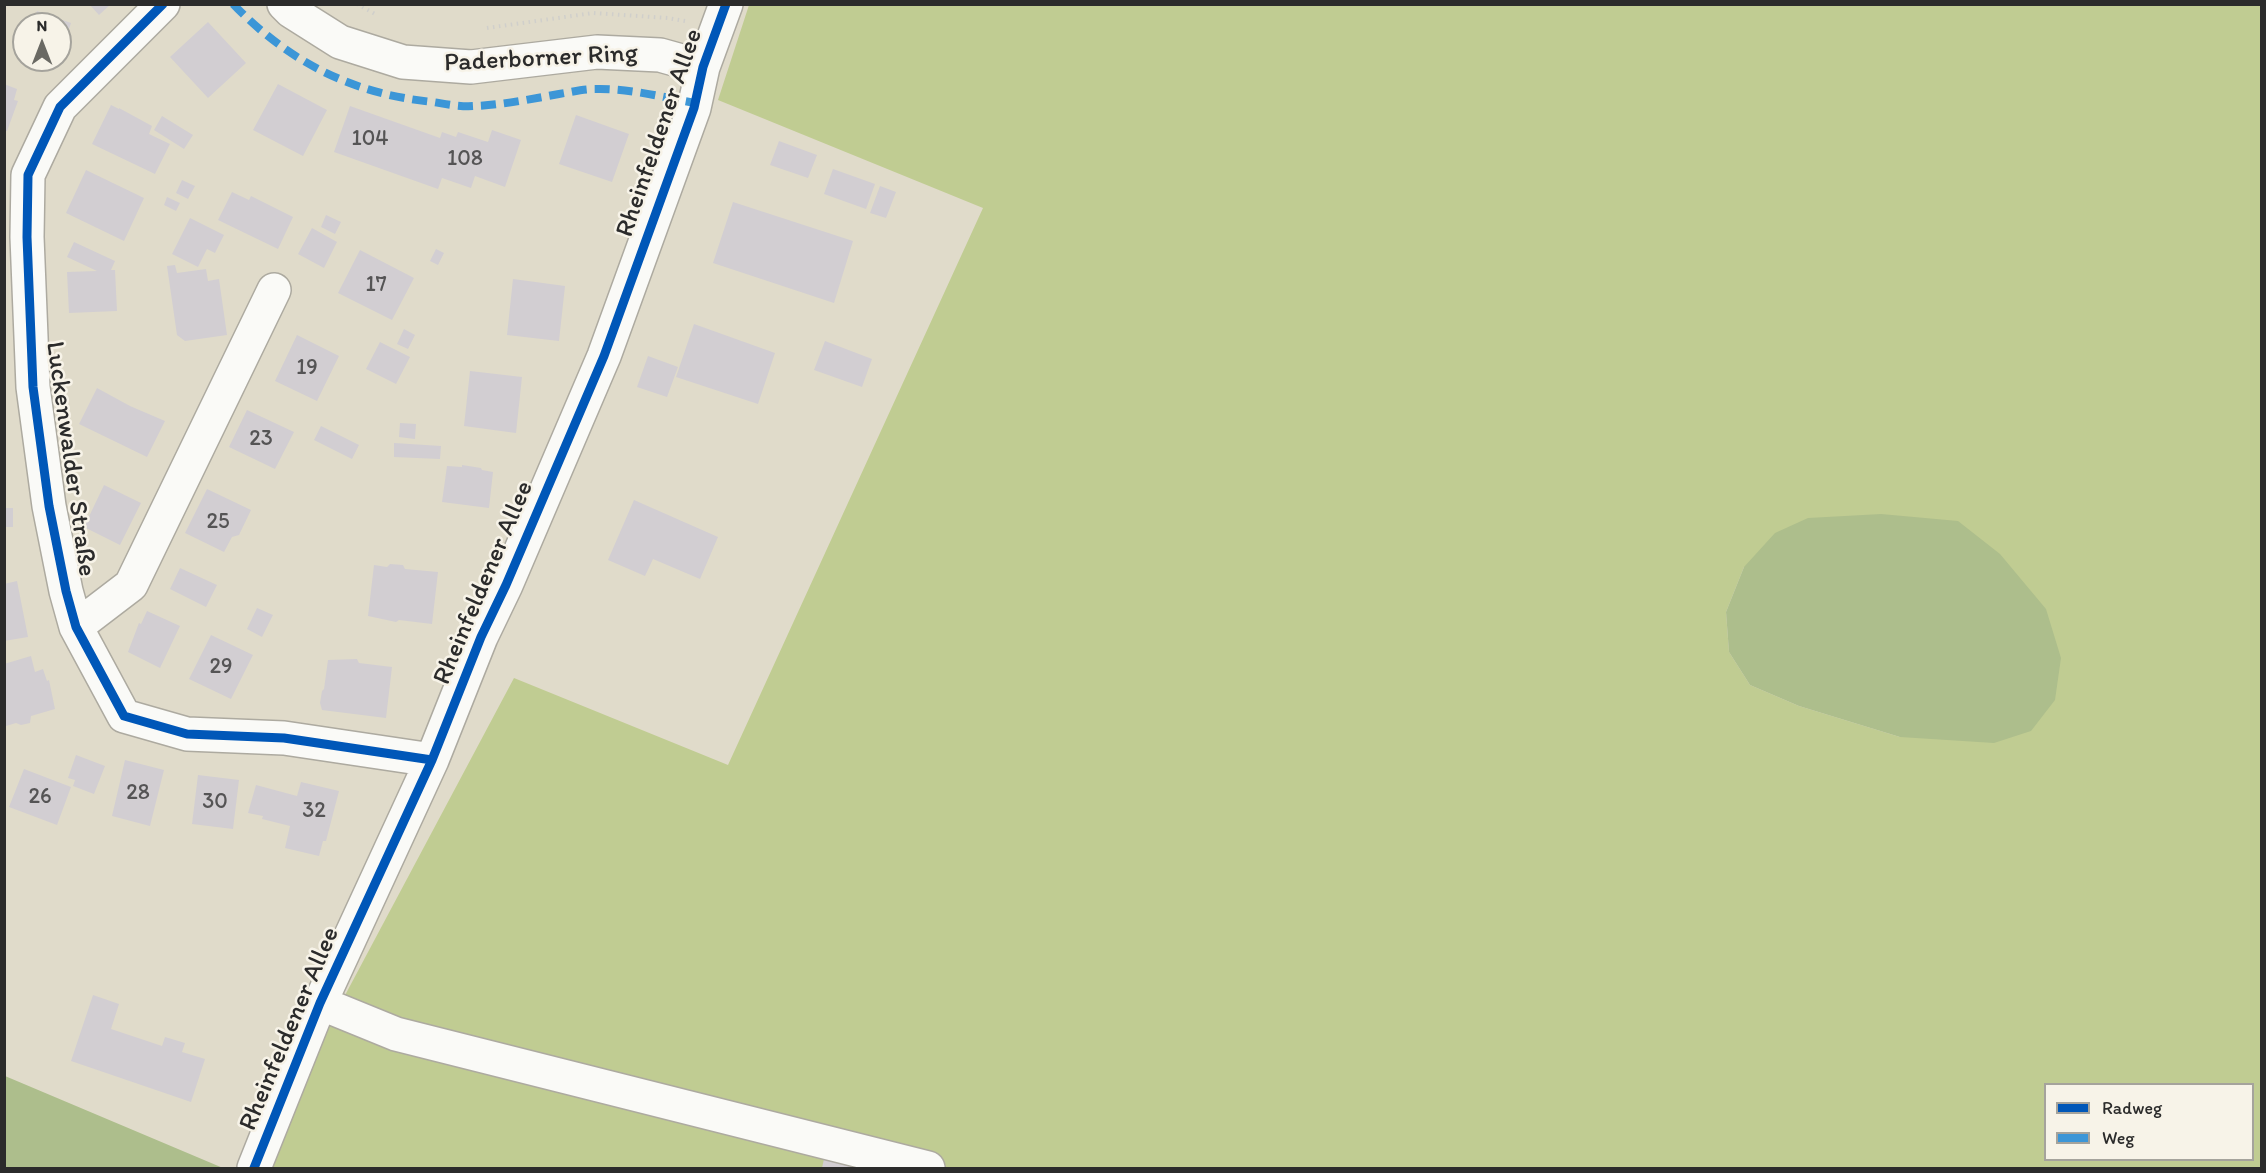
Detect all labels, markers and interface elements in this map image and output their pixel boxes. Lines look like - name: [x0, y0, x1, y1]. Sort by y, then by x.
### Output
- north arrow: [12, 12, 72, 72]
- text: N: [37, 16, 47, 35]
- street label: Rheinfeldener Allee: [610, 25, 710, 241]
- street label: Paderborner Ring: [443, 38, 639, 80]
- house number: 104: [352, 126, 388, 152]
- house number: 108: [447, 146, 483, 172]
- house number: 17: [365, 272, 387, 298]
- street label: Luckenwalder Straße: [38, 339, 102, 579]
- house number: 19: [296, 355, 318, 381]
- house number: 23: [249, 426, 273, 452]
- street label: Rheinfeldener Allee: [427, 477, 541, 689]
- house number: 25: [206, 509, 230, 535]
- house number: 29: [209, 654, 233, 680]
- house number: 28: [126, 780, 150, 806]
- house number: 26: [28, 784, 52, 810]
- house number: 30: [202, 789, 228, 815]
- house number: 32: [302, 798, 326, 824]
- street label: Rheinfeldener Allee: [233, 923, 347, 1135]
- legend: [2044, 1083, 2254, 1161]
- text: Radweg: [2102, 1097, 2162, 1119]
- text: Weg: [2102, 1127, 2135, 1149]

